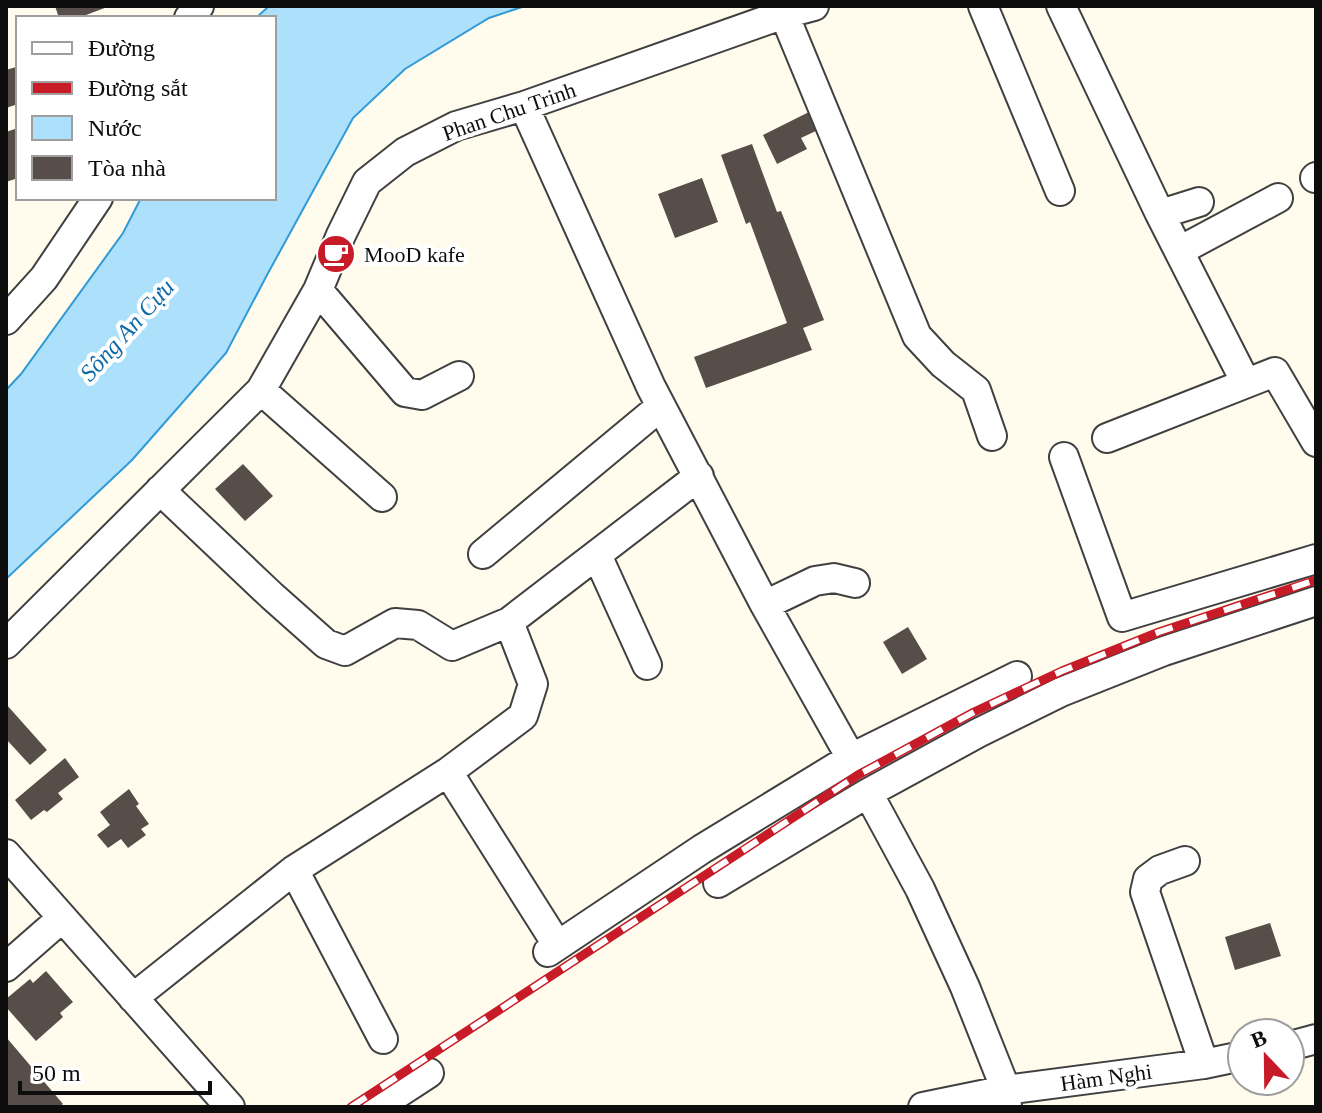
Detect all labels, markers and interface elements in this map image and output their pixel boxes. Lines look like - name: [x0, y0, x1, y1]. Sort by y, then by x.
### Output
- legend: [16, 16, 276, 200]
- text: Đường: [88, 35, 155, 61]
- text: Đường sắt: [88, 75, 188, 101]
- street label: Phan Chu Trinh: [439, 77, 579, 146]
- text: Nước: [88, 115, 142, 141]
- text: Tòa nhà: [88, 155, 166, 181]
- cafe icon: MooD kafe: [315, 233, 357, 275]
- place label: MooD kafe: [364, 242, 465, 267]
- water label: Sông An Cựu: [75, 274, 179, 386]
- north arrow: [1226, 1017, 1306, 1097]
- text: B: [1247, 1024, 1270, 1053]
- scale bar: [20, 1045, 210, 1095]
- street label: Hàm Nghi: [1059, 1059, 1153, 1096]
- text: 50 m: [32, 1060, 81, 1086]

